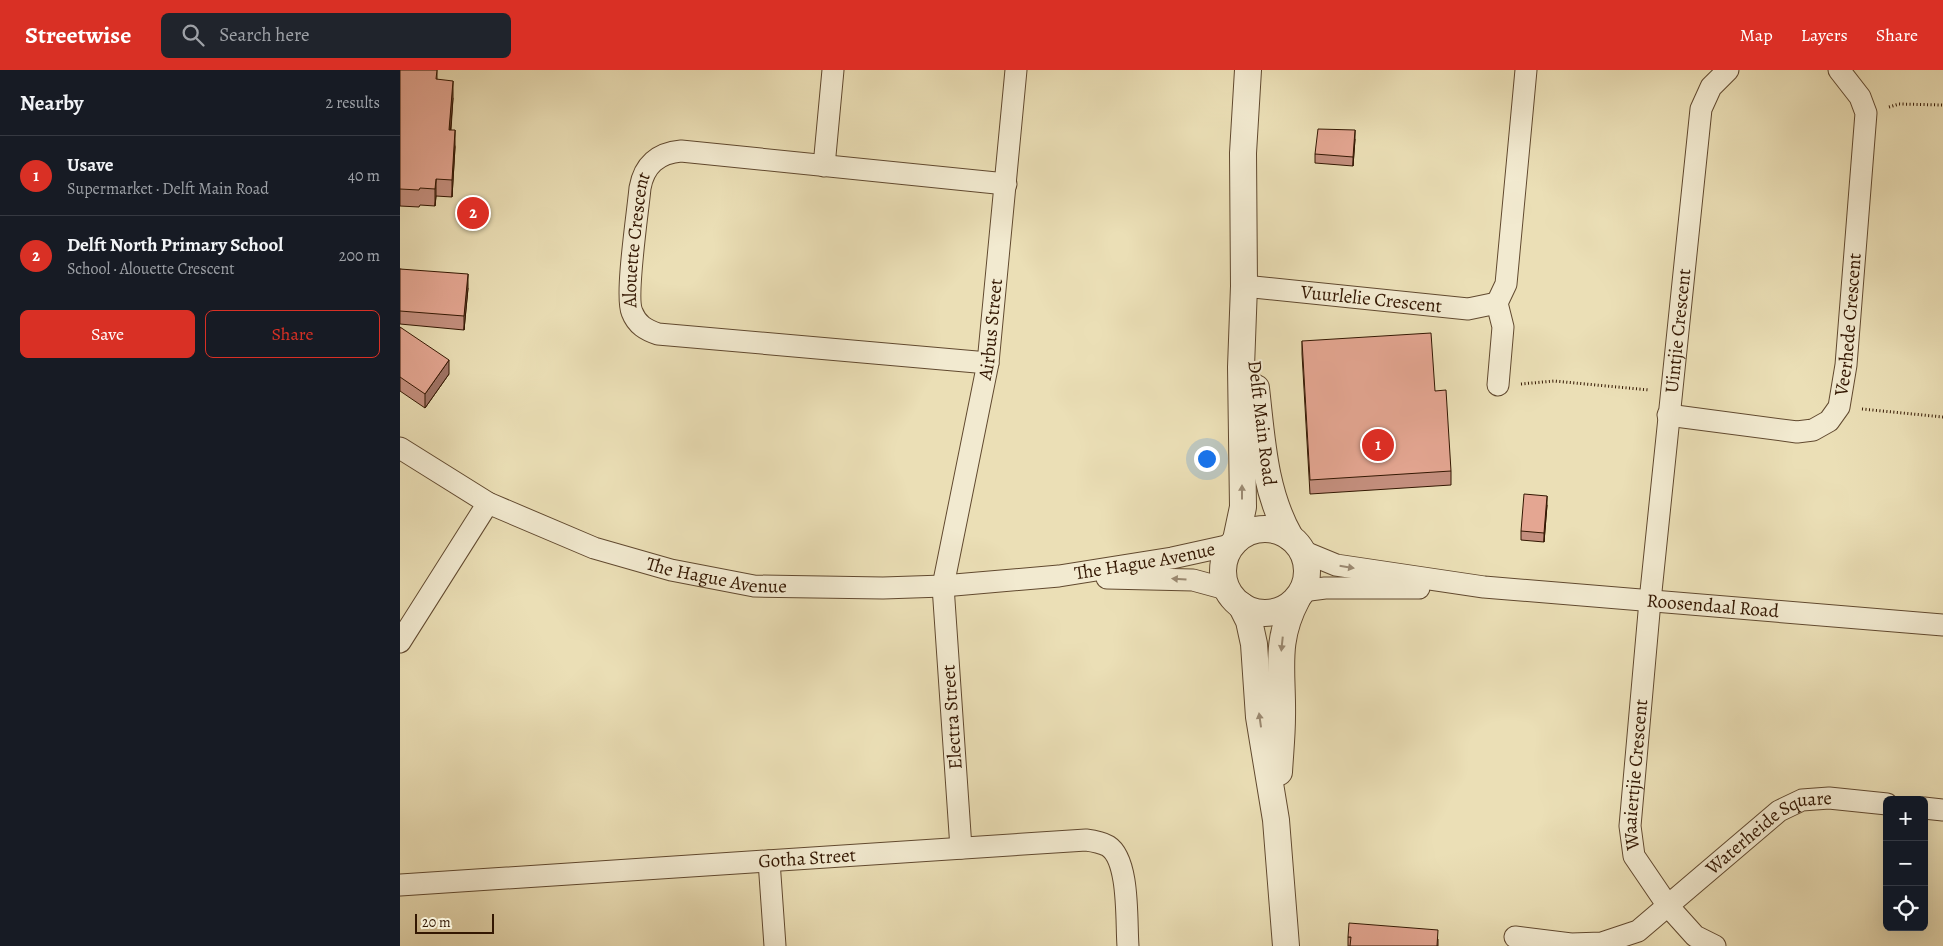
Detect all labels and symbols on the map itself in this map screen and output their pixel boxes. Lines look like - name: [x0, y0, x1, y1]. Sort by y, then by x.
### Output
- street label: Alouette Crescent: [617, 168, 657, 310]
- pin: 2: [457, 194, 489, 232]
- street label: Veerhede Crescent: [1828, 252, 1868, 399]
- street label: Uintjie Crescent: [1659, 267, 1697, 394]
- street label: Airbus Street: [972, 278, 1009, 383]
- street label: Vuurlelie Crescent: [1298, 279, 1443, 319]
- street label: Delft Main Road: [1241, 359, 1283, 488]
- pin: 1: [1362, 426, 1394, 464]
- your location: [1194, 446, 1220, 472]
- one-way arrow: [1238, 483, 1246, 499]
- street label: The Hague Avenue: [1072, 536, 1218, 586]
- street label: The Hague Avenue: [643, 551, 787, 600]
- one-way arrow: [1340, 564, 1356, 572]
- one-way arrow: [1170, 575, 1186, 583]
- street label: Roosendaal Road: [1646, 588, 1781, 624]
- one-way arrow: [1277, 637, 1285, 653]
- street label: Electra Street: [935, 664, 969, 770]
- street label: Waaiertjie Crescent: [1617, 698, 1654, 853]
- one-way arrow: [1256, 712, 1264, 728]
- street label: Waterheide Square: [1699, 785, 1833, 882]
- street label: Gotha Street: [758, 842, 857, 874]
- scale bar: [415, 911, 494, 934]

